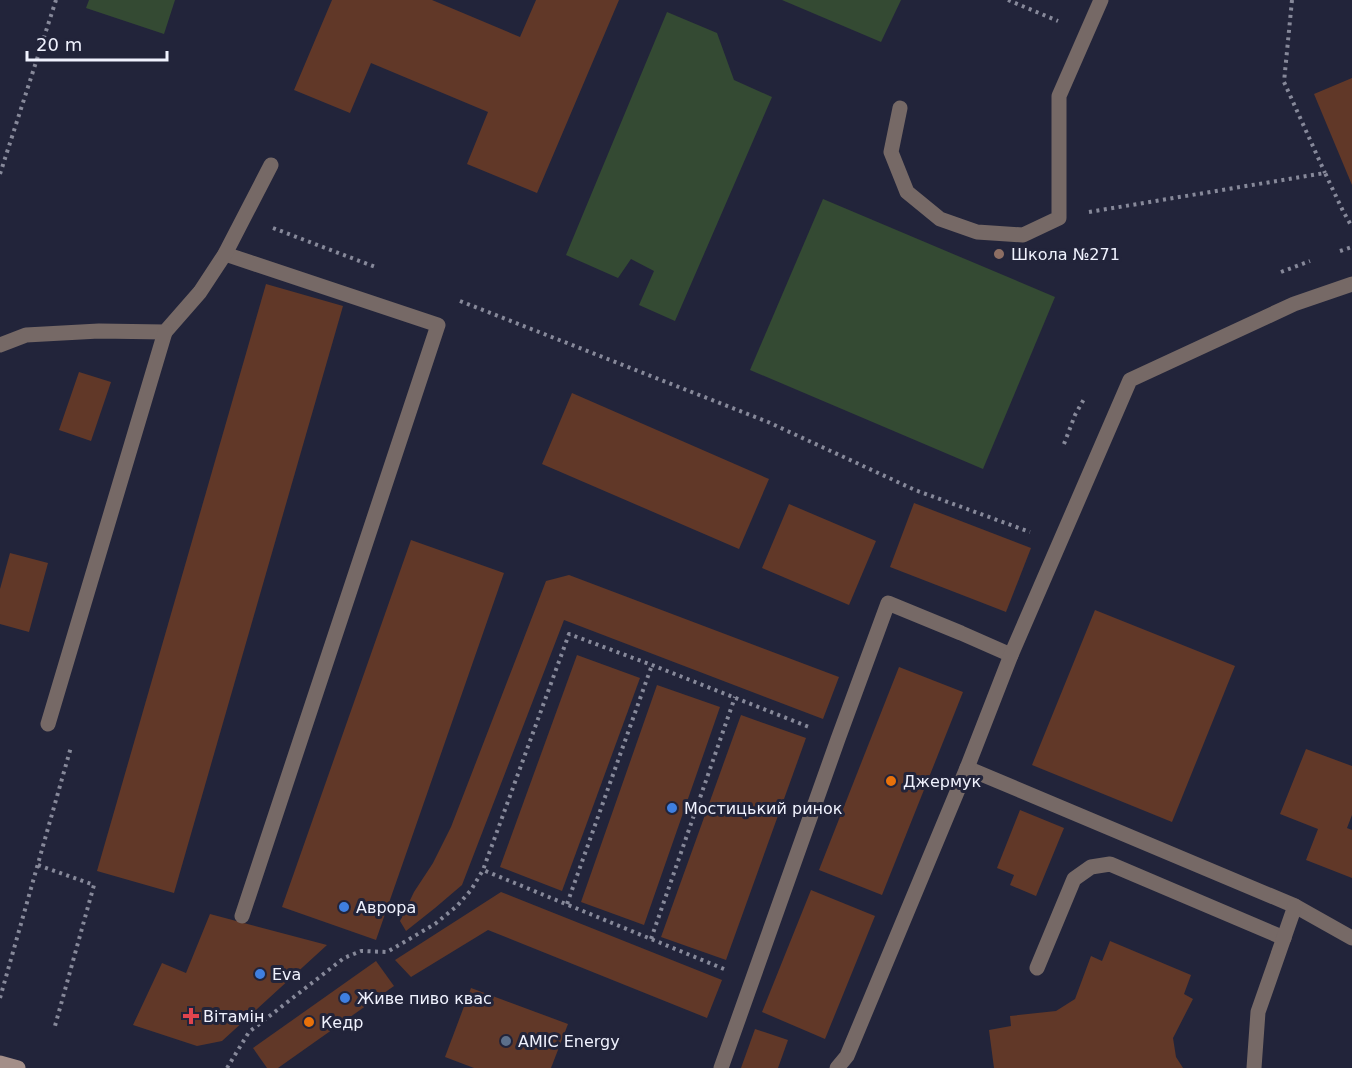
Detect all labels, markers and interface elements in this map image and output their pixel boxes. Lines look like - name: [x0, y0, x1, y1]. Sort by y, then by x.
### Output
- scale bar: [27, 24, 166, 62]
- text: 20 m: [36, 34, 82, 55]
- place label: Школа №271: [1011, 245, 1120, 264]
- marker: Школа №271: [992, 247, 1006, 261]
- place label: Джермук: [903, 772, 981, 791]
- marker: Джермук: [884, 774, 898, 788]
- place label: Мостицький ринок: [684, 799, 843, 818]
- marker: Мостицький ринок: [665, 801, 679, 815]
- place label: Аврора: [356, 898, 416, 917]
- marker: Аврора: [337, 900, 351, 914]
- place label: Eva: [272, 965, 301, 984]
- marker: Eva: [253, 967, 267, 981]
- place label: Живе пиво квас: [357, 989, 492, 1008]
- marker: Живе пиво квас: [338, 991, 352, 1005]
- place label: Вітамін: [203, 1007, 265, 1026]
- marker: Вітамін: [184, 1009, 198, 1023]
- place label: Кедр: [321, 1013, 363, 1032]
- marker: Кедр: [302, 1015, 316, 1029]
- place label: AMIC Energy: [518, 1032, 620, 1051]
- marker: AMIC Energy: [499, 1034, 513, 1048]

